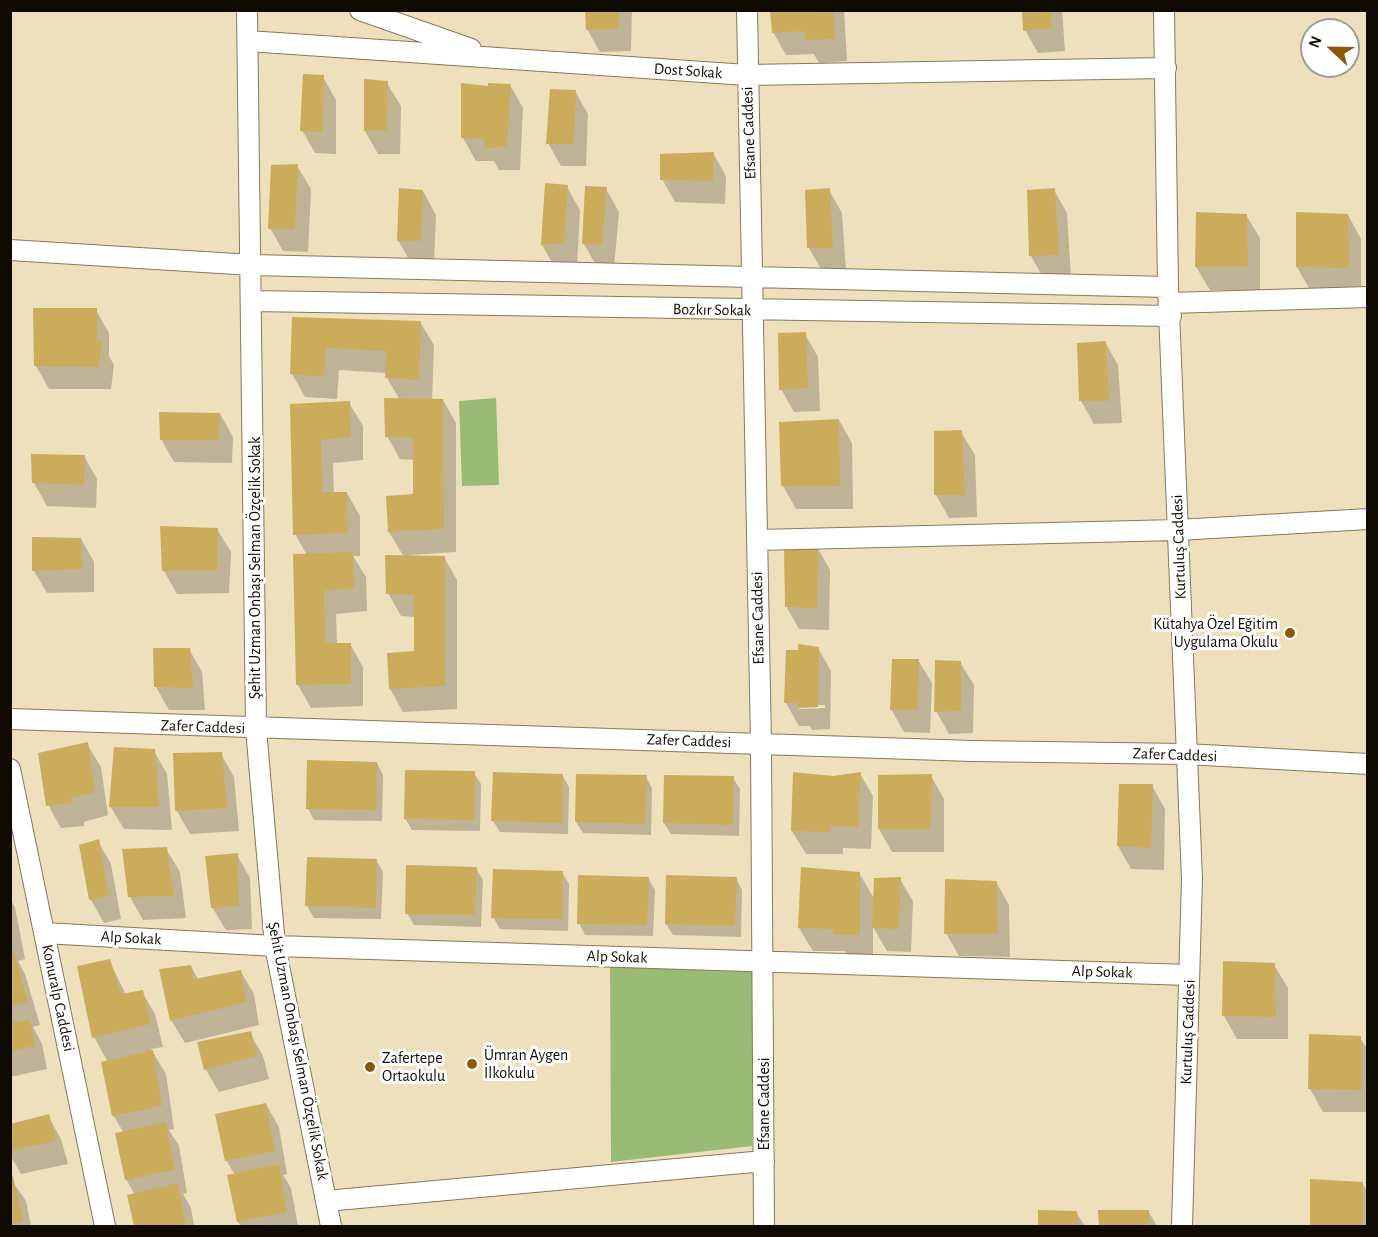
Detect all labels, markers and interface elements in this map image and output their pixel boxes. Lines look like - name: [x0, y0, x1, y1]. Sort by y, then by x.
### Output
- north arrow: [1300, 18, 1360, 78]
- text: N: [1306, 34, 1325, 50]
- street label: Dost Sokak: [653, 59, 723, 83]
- street label: Efsane Caddesi: [738, 86, 760, 180]
- street label: Bozkır Sokak: [673, 300, 751, 320]
- street label: Şehit Uzman Onbaşı Selman Özçelik Sokak: [245, 437, 265, 699]
- street label: Kurtuluş Caddesi: [1168, 494, 1190, 600]
- street label: Efsane Caddesi: [748, 571, 768, 665]
- place label: Kütahya Özel Eğitim Uygulama Okulu: [1153, 614, 1278, 652]
- marker: Kütahya Özel Eğitim Uygulama Okulu: [1283, 626, 1297, 640]
- street label: Zafer Caddesi: [160, 716, 246, 738]
- street label: Zafer Caddesi: [646, 730, 732, 752]
- street label: Zafer Caddesi: [1132, 744, 1218, 766]
- street label: Şehit Uzman Onbaşı Selman Özçelik Sokak: [264, 920, 332, 1182]
- street label: Alp Sokak: [100, 927, 162, 949]
- street label: Konuralp Caddesi: [37, 943, 79, 1053]
- street label: Alp Sokak: [586, 946, 648, 968]
- street label: Alp Sokak: [1071, 961, 1133, 983]
- street label: Kurtuluş Caddesi: [1177, 979, 1199, 1085]
- place label: Ümran Aygen İlkokulu: [484, 1045, 568, 1083]
- place label: Zafertepe Ortaokulu: [382, 1048, 445, 1086]
- marker: Ümran Aygen İlkokulu: [465, 1057, 479, 1071]
- street label: Efsane Caddesi: [754, 1057, 774, 1151]
- marker: Zafertepe Ortaokulu: [363, 1060, 377, 1074]

